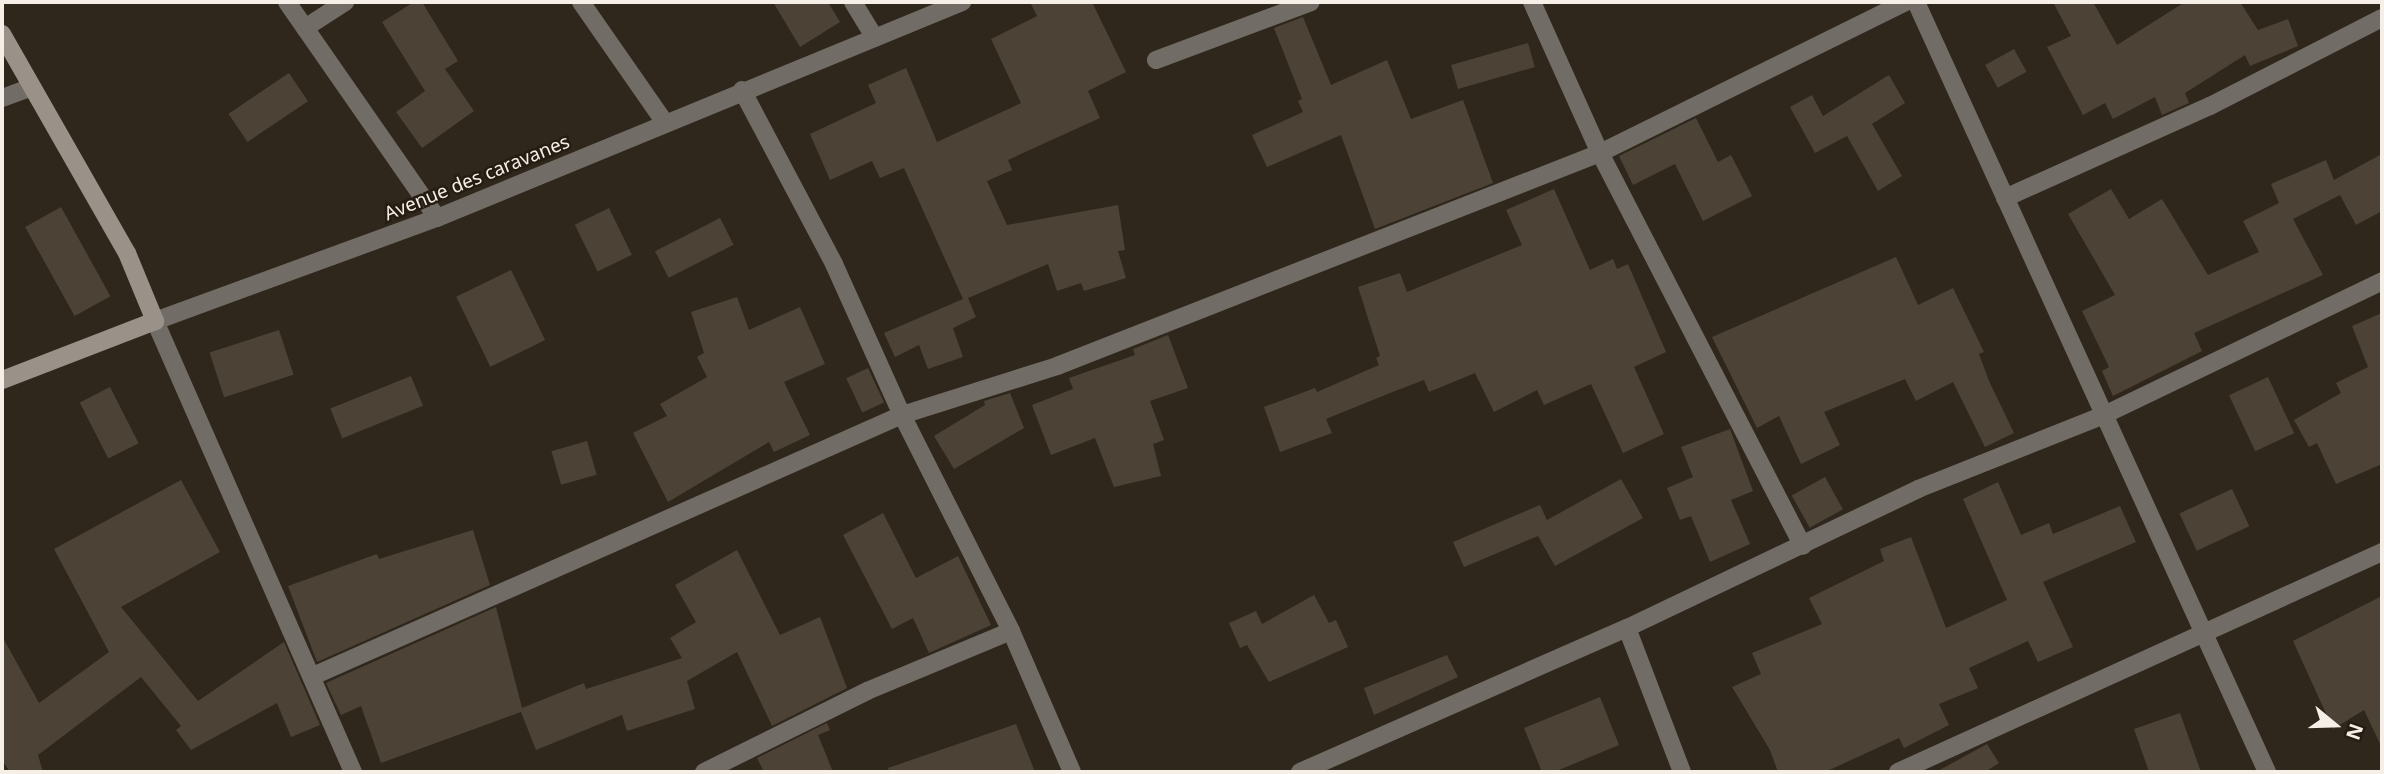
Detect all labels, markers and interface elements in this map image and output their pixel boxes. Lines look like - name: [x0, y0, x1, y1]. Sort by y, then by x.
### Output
- street label: Avenue des caravanes: [381, 130, 573, 226]
- north arrow: [2300, 690, 2370, 760]
- text: N: [2340, 720, 2370, 743]

